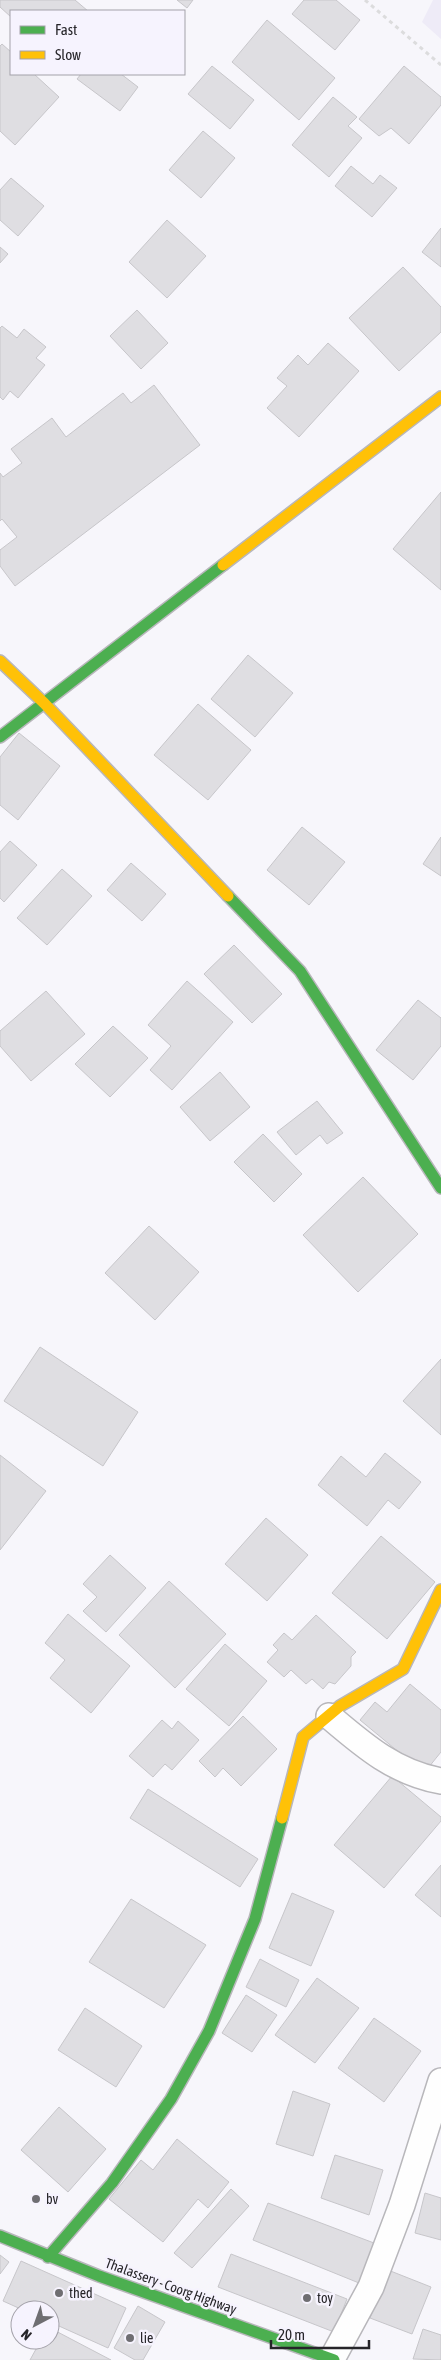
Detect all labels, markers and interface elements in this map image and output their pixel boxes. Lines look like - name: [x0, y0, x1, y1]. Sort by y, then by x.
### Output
- legend: [10, 10, 185, 75]
- text: Fast: [55, 21, 77, 38]
- text: Slow: [55, 46, 81, 63]
- place label: bv: [46, 2191, 58, 2207]
- marker: bv: [30, 2193, 42, 2205]
- street label: Thalassery - Coorg Highway: [103, 2255, 239, 2317]
- place label: thed: [69, 2285, 93, 2301]
- marker: thed: [53, 2287, 65, 2299]
- place label: toy: [317, 2290, 333, 2306]
- marker: toy: [301, 2292, 313, 2304]
- north arrow: [10, 2300, 60, 2350]
- scale bar: [271, 2318, 368, 2350]
- text: N: [18, 2326, 35, 2344]
- text: 20 m: [278, 2326, 305, 2343]
- place label: lie: [140, 2330, 153, 2346]
- marker: lie: [124, 2332, 136, 2344]

